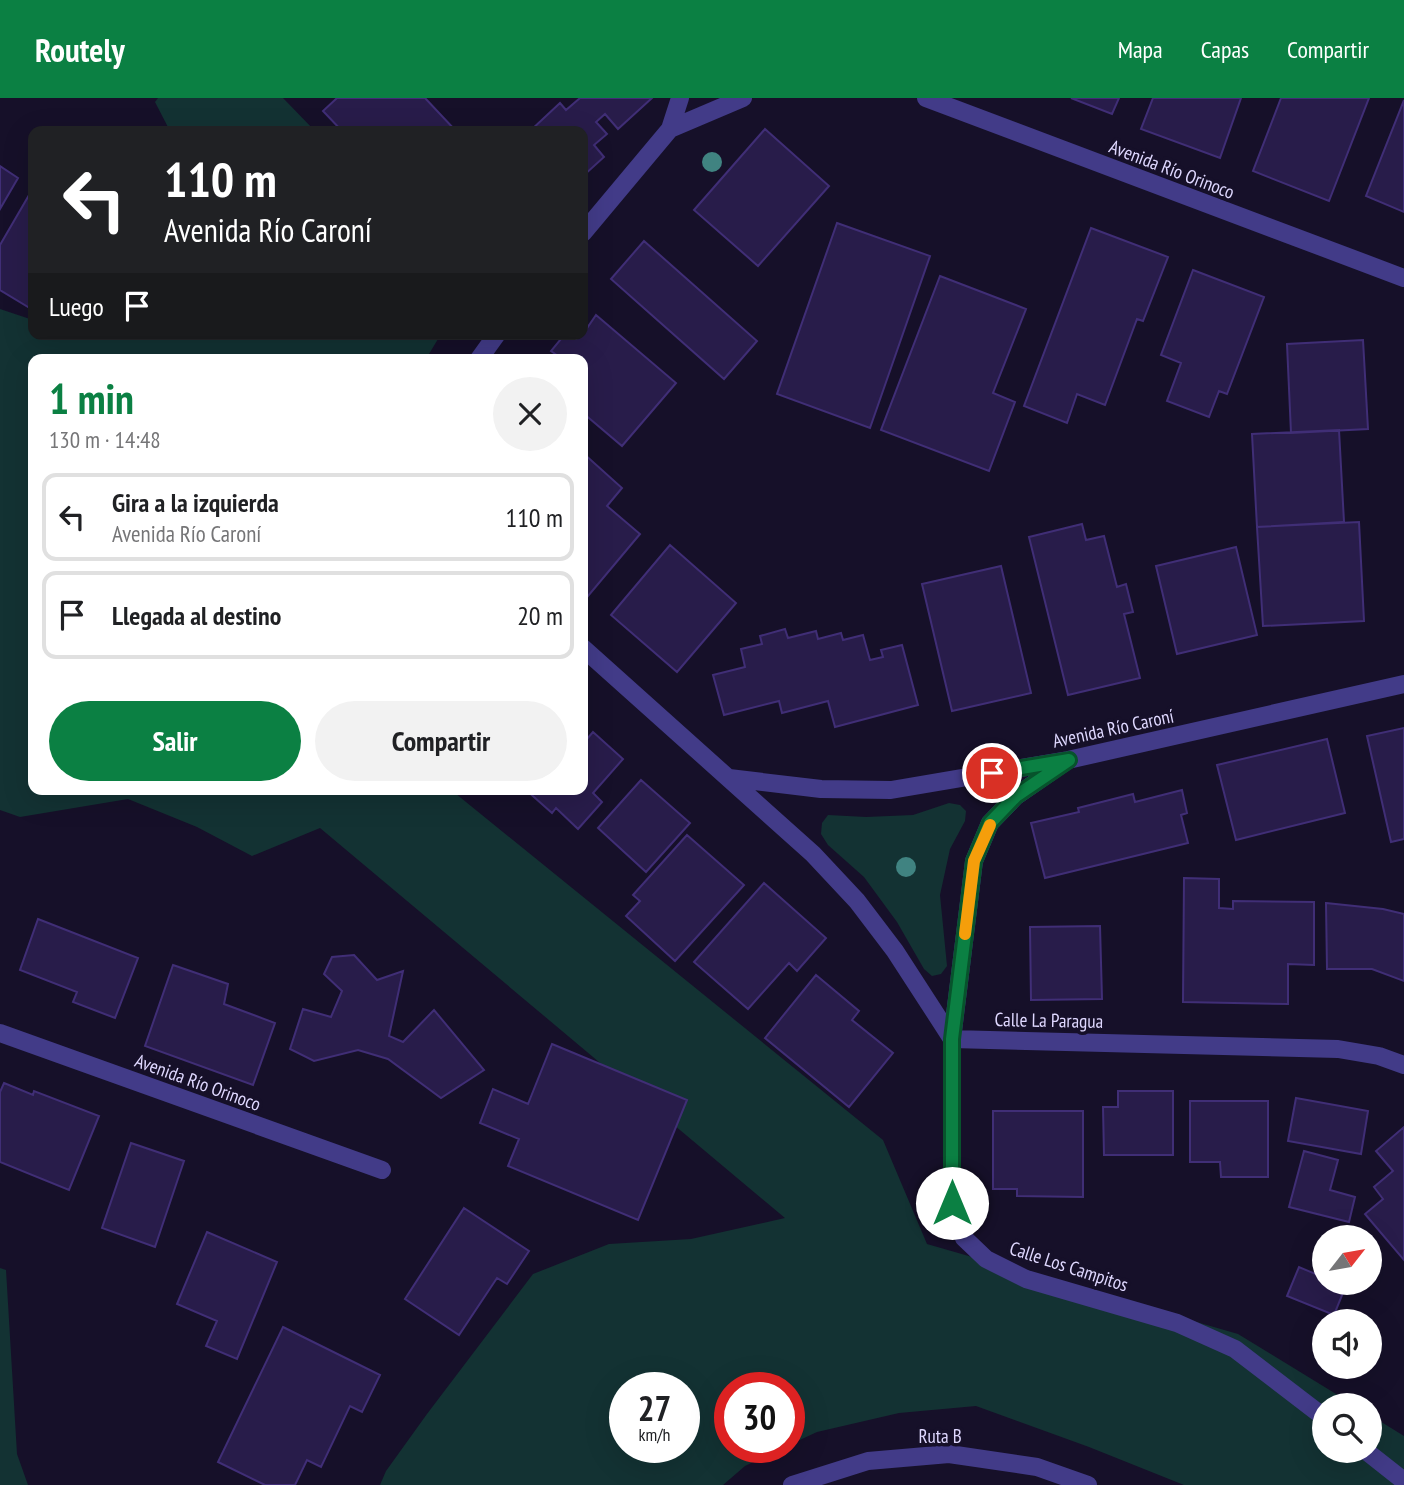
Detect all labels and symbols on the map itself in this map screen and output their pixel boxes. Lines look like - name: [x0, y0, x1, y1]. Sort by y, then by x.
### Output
- street label: Avenida Río Orinoco: [1106, 134, 1238, 204]
- street label: Avenida Río Caroní: [1050, 703, 1176, 753]
- pin: [962, 743, 1022, 803]
- street label: Calle La Paragua: [995, 1007, 1103, 1033]
- street label: Avenida Río Orinoco: [132, 1048, 264, 1116]
- position arrow: [915, 1166, 989, 1240]
- north arrow: [1312, 1225, 1382, 1295]
- street label: Calle Los Campitos: [1007, 1236, 1131, 1296]
- speed limit sign: 30: [714, 1372, 805, 1463]
- street label: Ruta B: [918, 1424, 962, 1448]

